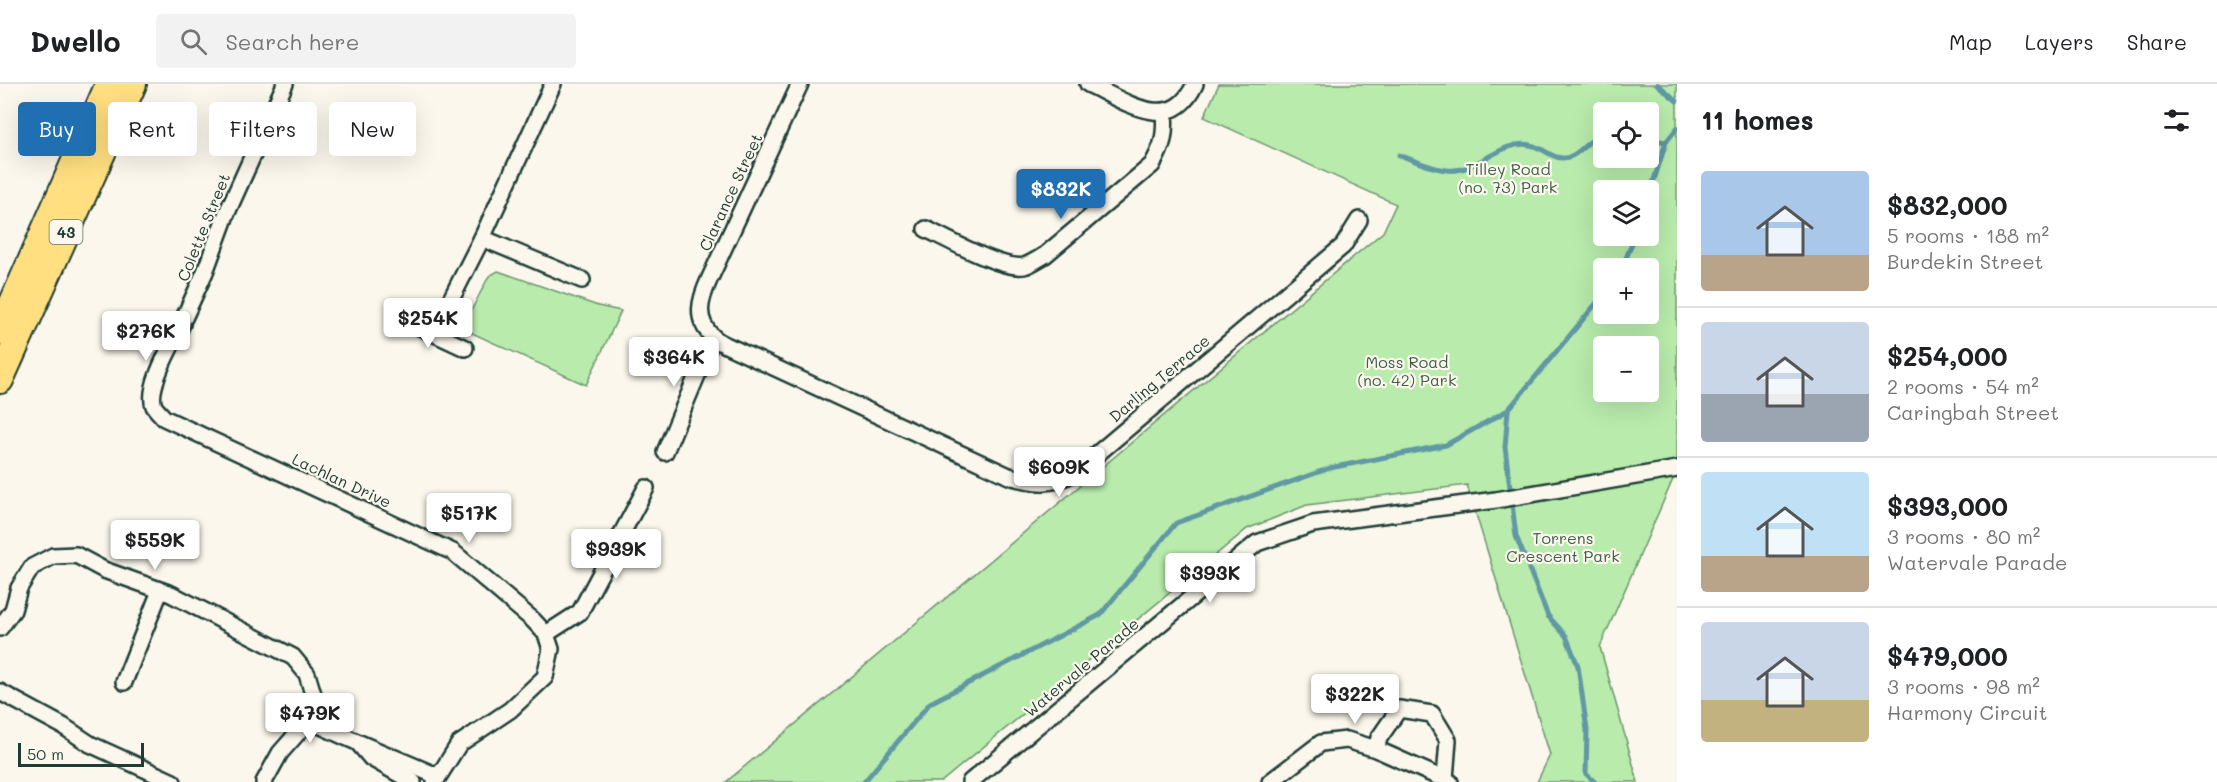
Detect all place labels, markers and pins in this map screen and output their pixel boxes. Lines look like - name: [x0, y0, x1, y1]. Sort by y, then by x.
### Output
- pin: $832K: [1019, 169, 1103, 220]
- pin: $254K: [386, 298, 470, 349]
- pin: $276K: [104, 311, 188, 362]
- pin: $364K: [632, 337, 716, 388]
- pin: $609K: [1017, 447, 1101, 498]
- pin: $517K: [427, 493, 511, 544]
- pin: $559K: [113, 520, 197, 571]
- pin: $939K: [574, 529, 658, 580]
- pin: $393K: [1168, 553, 1252, 604]
- pin: $322K: [1313, 674, 1397, 725]
- pin: $479K: [268, 693, 352, 744]

